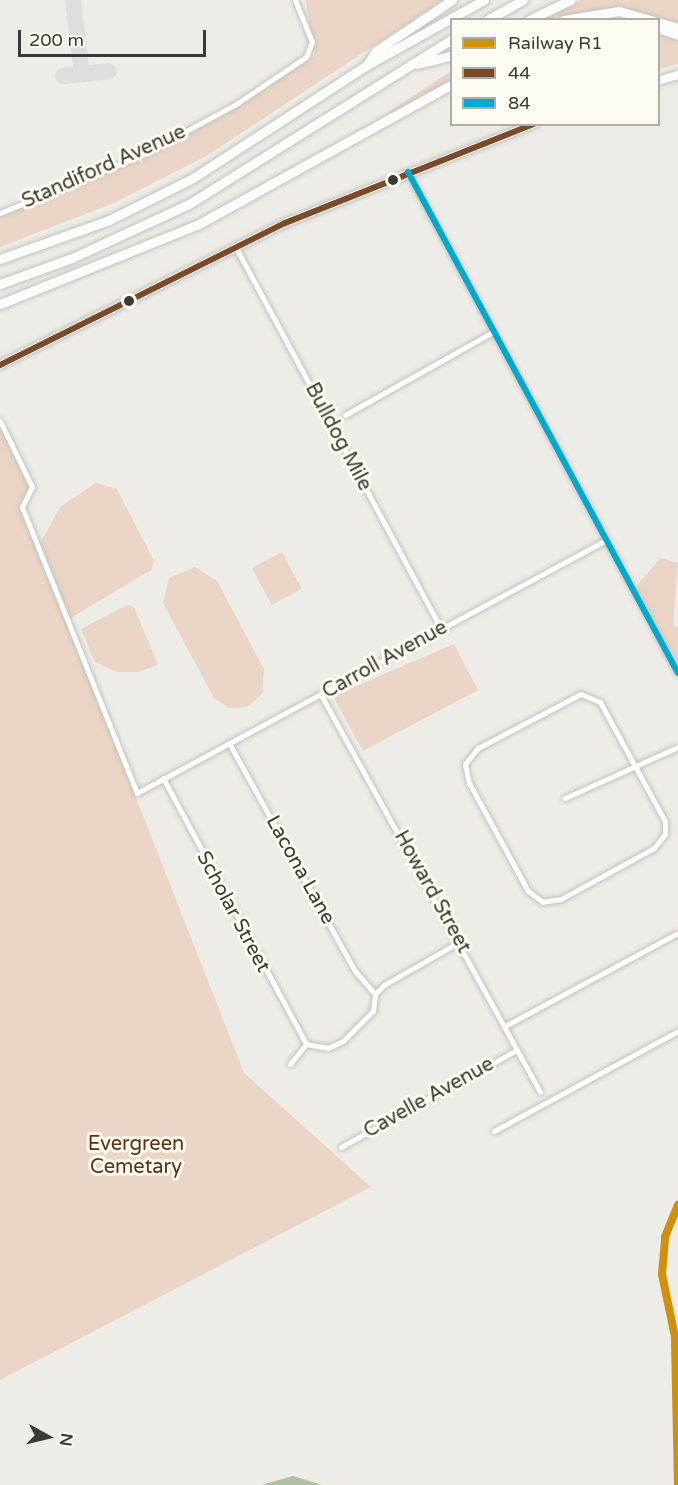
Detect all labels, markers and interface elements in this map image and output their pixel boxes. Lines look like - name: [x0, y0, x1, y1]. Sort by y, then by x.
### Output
- scale bar: [21, 18, 208, 56]
- legend: [450, 18, 660, 126]
- text: 200 m: [29, 29, 84, 51]
- text: Railway R1: [508, 32, 602, 54]
- text: 44: [508, 62, 531, 84]
- text: 84: [508, 92, 531, 114]
- street label: Standiford Avenue: [18, 120, 190, 214]
- unlabelled marker: [387, 174, 399, 186]
- unlabelled marker: [123, 295, 135, 307]
- street label: Bulldog Mile: [300, 379, 376, 495]
- street label: Carroll Avenue: [318, 616, 452, 704]
- street label: Lacona Lane: [260, 812, 340, 928]
- street label: Howard Street: [389, 827, 475, 957]
- street label: Scholar Street: [191, 847, 275, 977]
- street label: Cavelle Avenue: [360, 1052, 498, 1144]
- park label: Evergreen Cemetary: [88, 1132, 184, 1179]
- north arrow: [18, 1407, 78, 1467]
- text: N: [55, 1432, 77, 1447]

